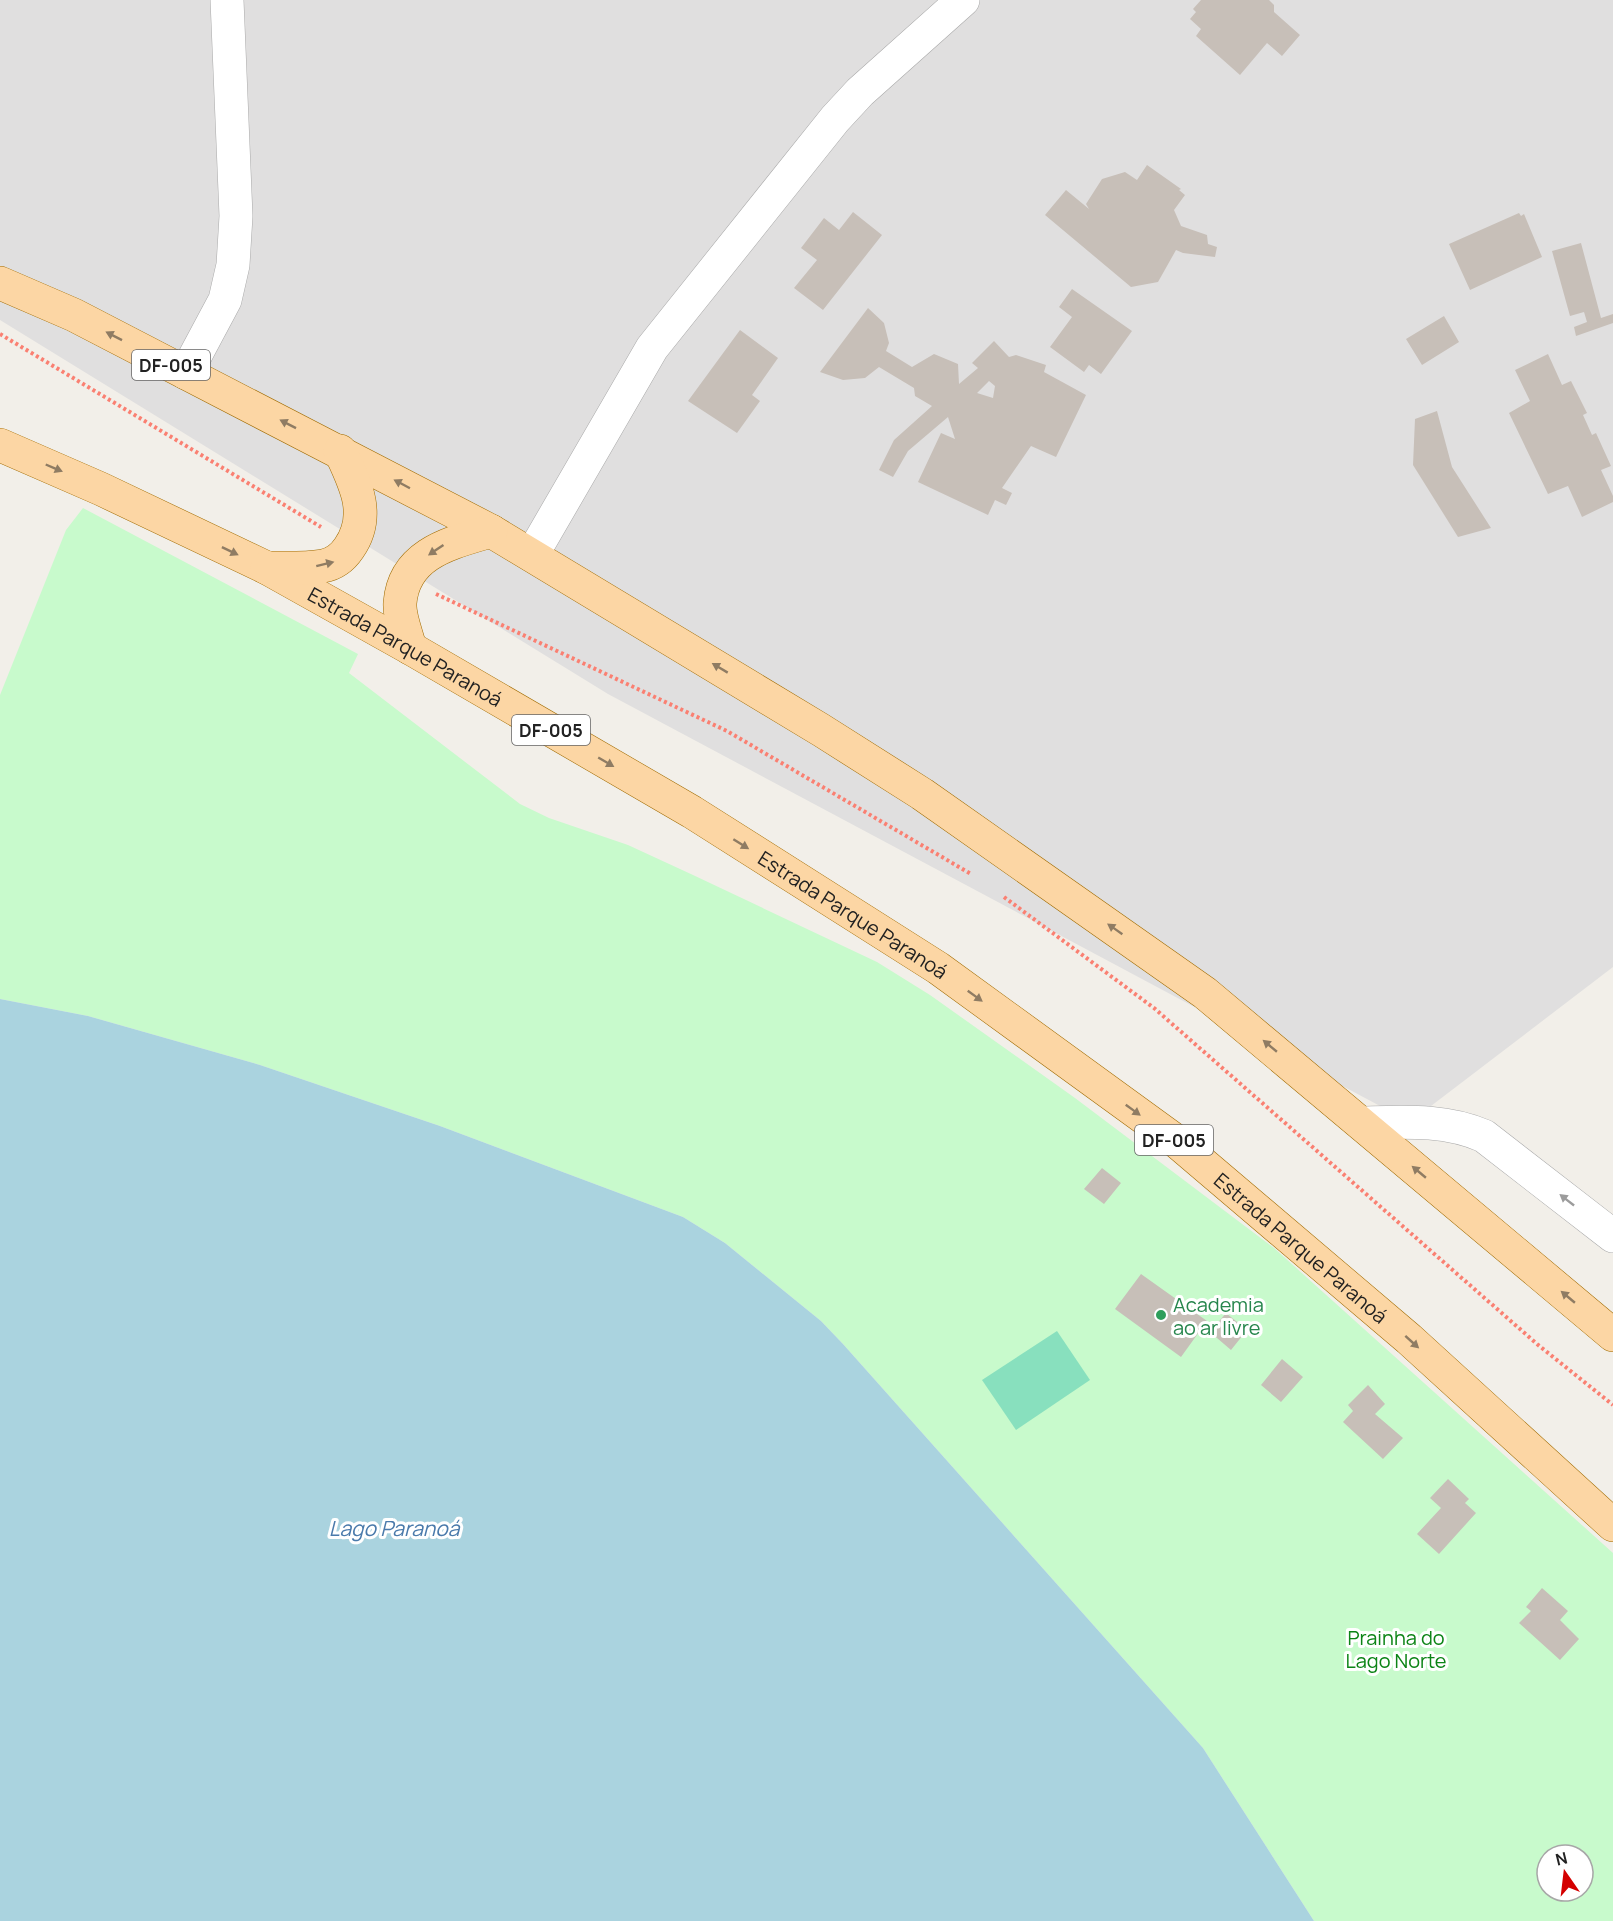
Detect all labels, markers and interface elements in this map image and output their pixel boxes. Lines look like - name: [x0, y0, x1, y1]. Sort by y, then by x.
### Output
- one-way arrow: [106, 331, 123, 341]
- road number: DF-005: [132, 350, 210, 380]
- one-way arrow: [279, 420, 297, 430]
- one-way arrow: [45, 464, 62, 473]
- one-way arrow: [393, 479, 410, 489]
- one-way arrow: [428, 544, 444, 556]
- one-way arrow: [222, 546, 239, 556]
- one-way arrow: [315, 558, 334, 568]
- street label: Estrada Parque Paranoá: [303, 580, 508, 712]
- one-way arrow: [712, 663, 728, 674]
- road number: DF-005: [512, 715, 590, 745]
- one-way arrow: [598, 757, 615, 767]
- one-way arrow: [733, 838, 750, 849]
- street label: Estrada Parque Paranoá: [753, 844, 954, 985]
- one-way arrow: [1107, 923, 1123, 935]
- one-way arrow: [968, 989, 983, 1001]
- one-way arrow: [1263, 1040, 1278, 1053]
- one-way arrow: [1125, 1104, 1141, 1116]
- road number: DF-005: [1135, 1125, 1213, 1155]
- street label: Estrada Parque Paranoá: [1209, 1166, 1394, 1329]
- one-way arrow: [1412, 1166, 1427, 1179]
- one-way arrow: [1560, 1194, 1575, 1206]
- place label: Academia ao ar livre: [1173, 1291, 1264, 1341]
- one-way arrow: [1560, 1291, 1576, 1304]
- marker: Academia ao ar livre: [1154, 1308, 1168, 1322]
- one-way arrow: [1404, 1335, 1419, 1348]
- water label: Lago Paranoá: [329, 1514, 461, 1542]
- park label: Prainha do Lago Norte: [1345, 1624, 1447, 1674]
- north arrow: [1535, 1843, 1595, 1903]
- text: N: [1553, 1846, 1570, 1871]

